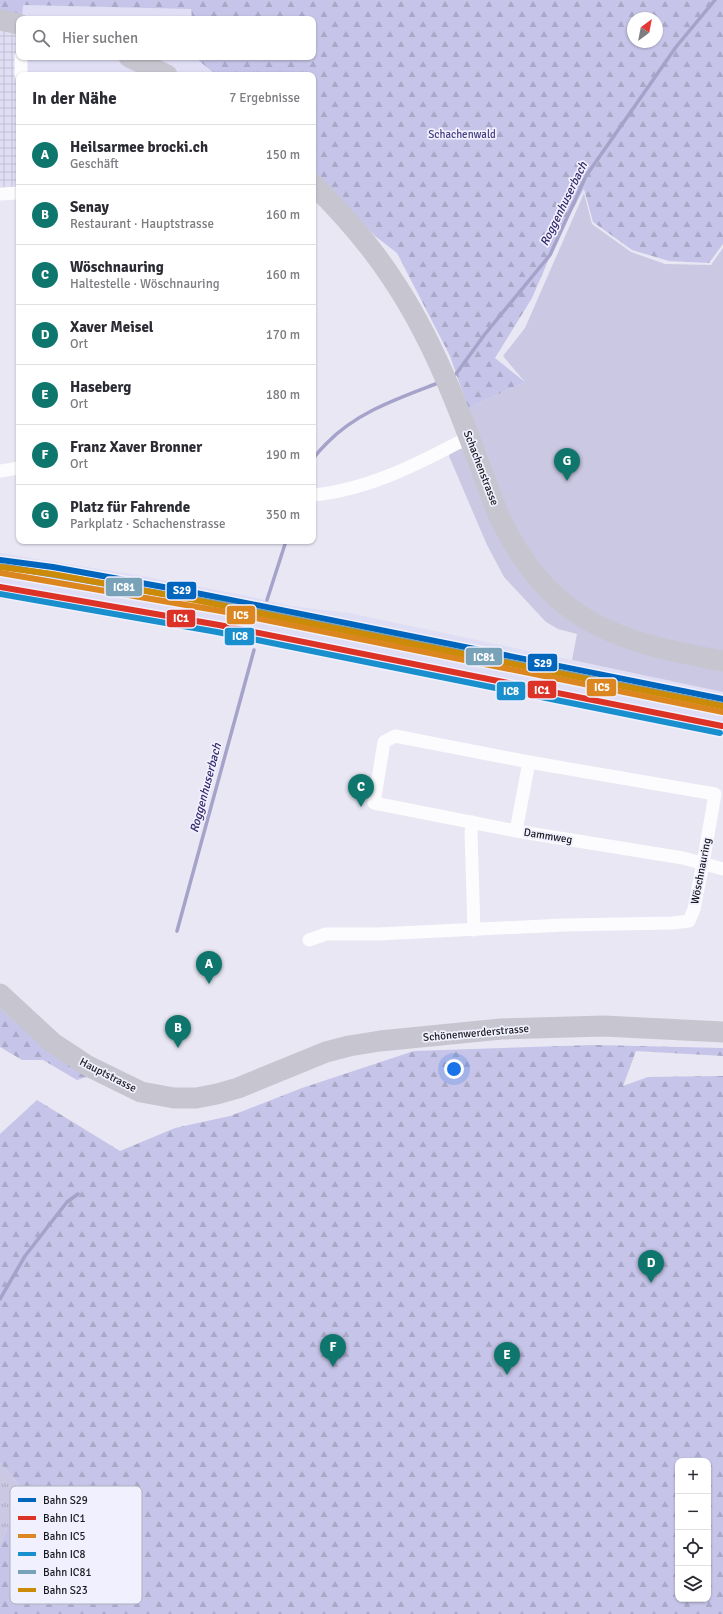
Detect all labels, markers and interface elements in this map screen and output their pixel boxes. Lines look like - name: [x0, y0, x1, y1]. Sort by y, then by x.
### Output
- north arrow: [627, 12, 663, 48]
- search box: [16, 16, 316, 60]
- icon: search: [30, 27, 52, 49]
- text: Hier suchen: [62, 29, 138, 47]
- text: In der Nähe: [32, 88, 117, 109]
- text: 7 Ergebnisse: [229, 90, 300, 106]
- park label: Schachenwald: [428, 128, 496, 141]
- text: Heilsarmee brocki.ch: [70, 138, 208, 156]
- text: A: [41, 147, 49, 163]
- text: 150 m: [266, 147, 300, 163]
- text: Geschäft: [70, 156, 119, 172]
- water label: Roggenhuserbach: [537, 159, 591, 249]
- text: Senay: [70, 198, 109, 216]
- text: B: [41, 207, 49, 223]
- text: 160 m: [266, 207, 300, 223]
- text: Restaurant · Hauptstrasse: [70, 216, 214, 232]
- text: Wöschnauring: [70, 258, 164, 276]
- text: C: [41, 267, 49, 283]
- text: 160 m: [266, 267, 300, 283]
- text: Haltestelle · Wöschnauring: [70, 276, 220, 292]
- text: Xaver Meisel: [70, 318, 154, 336]
- text: D: [41, 327, 49, 343]
- text: 170 m: [266, 327, 300, 343]
- text: Ort: [70, 336, 88, 352]
- text: Haseberg: [70, 378, 131, 396]
- text: E: [41, 387, 49, 403]
- text: 180 m: [266, 387, 300, 403]
- text: Ort: [70, 396, 88, 412]
- street label: Schachenstrasse: [461, 429, 501, 507]
- text: Franz Xaver Bronner: [70, 438, 202, 456]
- text: F: [42, 447, 48, 463]
- text: 190 m: [266, 447, 300, 463]
- pin: G: [554, 448, 580, 481]
- text: Ort: [70, 456, 88, 472]
- text: Platz für Fahrende: [70, 498, 190, 516]
- text: G: [41, 507, 49, 523]
- text: 350 m: [266, 507, 300, 523]
- text: Parkplatz · Schachenstrasse: [70, 516, 226, 532]
- line badge: IC81: [105, 577, 143, 597]
- text: IC81: [113, 581, 135, 594]
- line badge: S29: [166, 581, 197, 600]
- text: S29: [173, 584, 191, 597]
- line badge: IC5: [226, 605, 256, 625]
- line badge: IC1: [166, 609, 196, 628]
- text: IC5: [233, 609, 249, 622]
- text: IC1: [173, 612, 189, 625]
- line badge: IC8: [224, 627, 255, 646]
- text: IC8: [232, 630, 248, 643]
- line badge: IC81: [465, 647, 503, 666]
- text: IC81: [473, 651, 495, 664]
- line badge: S29: [527, 653, 558, 672]
- text: S29: [534, 657, 552, 670]
- line badge: IC5: [586, 678, 617, 697]
- line badge: IC1: [527, 680, 557, 699]
- line badge: IC8: [496, 681, 526, 701]
- text: IC5: [594, 681, 610, 694]
- text: IC1: [534, 684, 550, 697]
- text: IC8: [503, 685, 519, 698]
- water label: Roggenhuserbach: [187, 741, 225, 834]
- pin: C: [348, 774, 374, 807]
- street label: Dammweg: [523, 826, 573, 846]
- street label: Wöschnauring: [688, 837, 714, 905]
- pin: A: [196, 951, 222, 984]
- pin: B: [165, 1015, 191, 1048]
- street label: Schönenwerderstrasse: [422, 1022, 530, 1044]
- street label: Hauptstrasse: [77, 1055, 139, 1095]
- your location: [444, 1059, 464, 1079]
- pin: D: [638, 1250, 664, 1283]
- pin: F: [320, 1334, 346, 1367]
- pin: E: [494, 1342, 520, 1375]
- map controls: [675, 1458, 711, 1602]
- button: +: [675, 1458, 711, 1494]
- legend: [10, 1486, 142, 1604]
- text: Bahn S29: [43, 1494, 88, 1507]
- button: −: [675, 1494, 711, 1530]
- text: Bahn IC1: [43, 1512, 86, 1525]
- text: Bahn IC5: [43, 1530, 86, 1543]
- button: locate: [675, 1530, 711, 1566]
- text: Bahn IC8: [43, 1548, 86, 1561]
- text: Bahn IC81: [43, 1566, 91, 1579]
- button: layers: [675, 1566, 711, 1602]
- text: Bahn S23: [43, 1584, 88, 1597]

